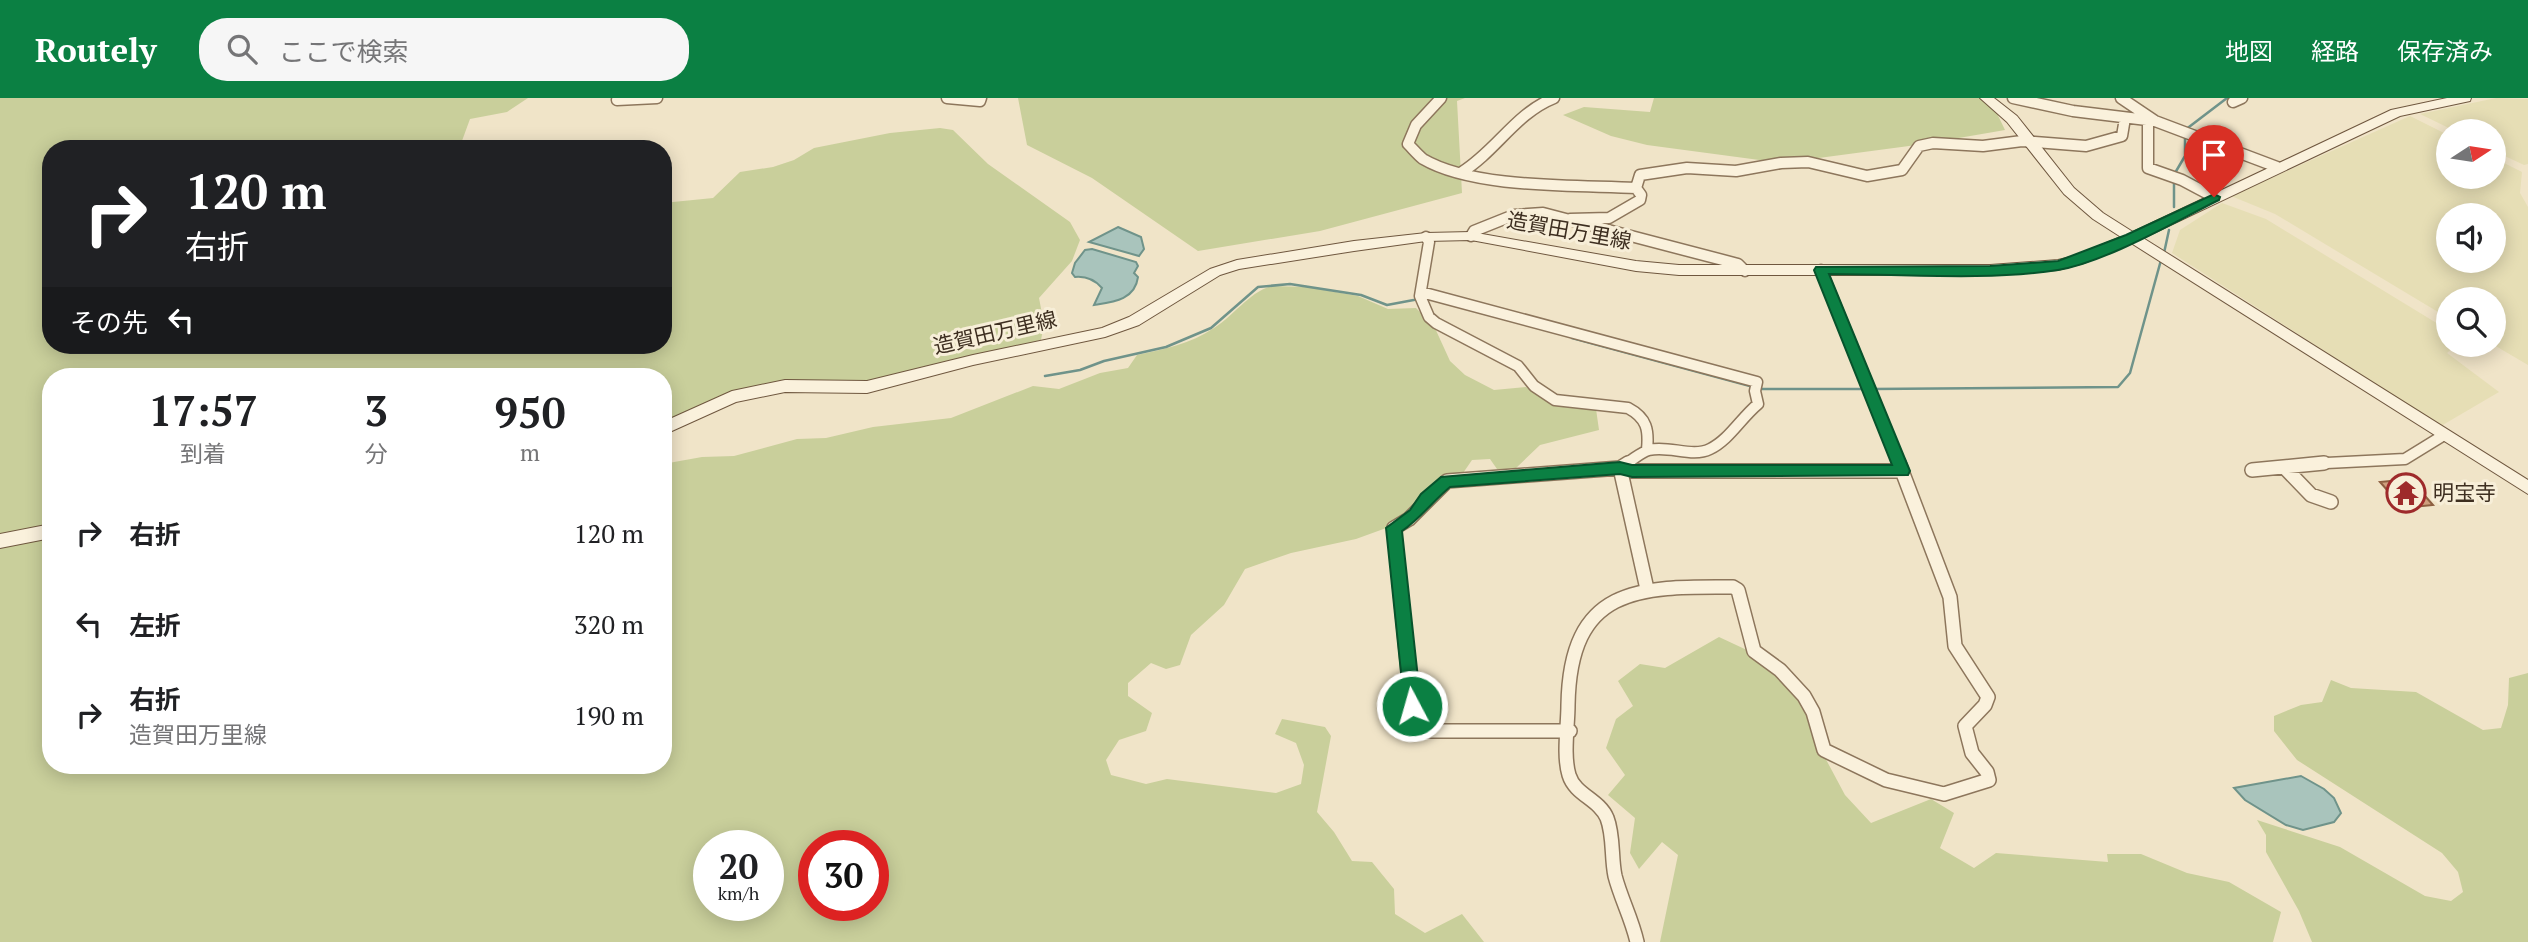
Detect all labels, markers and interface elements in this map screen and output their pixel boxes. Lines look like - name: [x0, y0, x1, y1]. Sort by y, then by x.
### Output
- search box: [199, 18, 689, 81]
- text: Routely: [35, 28, 157, 71]
- icon: search: [223, 30, 261, 68]
- text: ここで検索: [279, 34, 409, 68]
- text: 地図: [2225, 35, 2273, 67]
- text: 経路: [2311, 35, 2359, 67]
- text: 保存済み: [2397, 35, 2493, 67]
- north arrow: [2436, 119, 2506, 189]
- map controls: [2436, 119, 2506, 357]
- pin: [2184, 125, 2244, 197]
- icon: arrive: [2195, 136, 2233, 174]
- text: 120 m: [185, 158, 327, 223]
- icon: right: [70, 168, 161, 259]
- button: sound: [2436, 203, 2506, 273]
- street label: 造賀田万里線: [1505, 205, 1634, 255]
- text: 右折: [185, 225, 249, 267]
- button: search: [2436, 287, 2506, 357]
- icon: left: [162, 301, 200, 339]
- street label: 造賀田万里線: [930, 304, 1059, 360]
- text: その先: [70, 305, 148, 339]
- text: 17:57: [148, 382, 258, 438]
- text: 3: [364, 382, 388, 438]
- text: 950: [494, 384, 566, 440]
- text: m: [520, 437, 540, 468]
- text: 到着: [180, 438, 226, 469]
- text: 分: [365, 438, 388, 469]
- temple icon: 明宝寺: [2385, 472, 2427, 514]
- place label: 明宝寺: [2433, 478, 2496, 506]
- icon: right: [70, 514, 108, 552]
- text: 120 m: [574, 516, 644, 550]
- text: 右折: [129, 517, 181, 551]
- icon: left: [70, 605, 108, 643]
- text: 320 m: [574, 607, 644, 641]
- text: 左折: [129, 608, 181, 642]
- position arrow: [1375, 669, 1449, 743]
- text: 右折: [129, 682, 181, 716]
- icon: right: [70, 696, 108, 734]
- text: 190 m: [574, 698, 644, 732]
- text: 造賀田万里線: [129, 719, 267, 750]
- speed limit sign: 30: [798, 830, 889, 921]
- text: 20: [719, 843, 758, 889]
- text: km/h: [718, 881, 759, 905]

